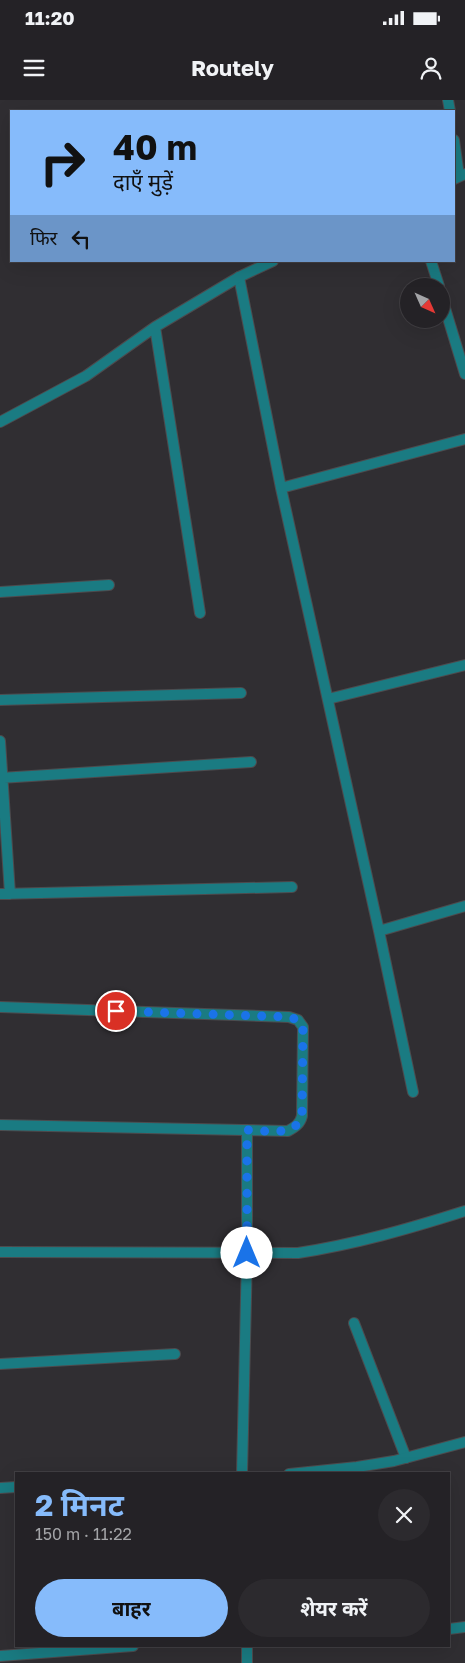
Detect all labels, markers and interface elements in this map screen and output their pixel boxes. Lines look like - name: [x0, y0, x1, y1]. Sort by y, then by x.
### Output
- text: 11:20: [25, 6, 75, 29]
- icon: menu: [20, 54, 48, 82]
- text: Routely: [191, 54, 274, 81]
- icon: person: [417, 54, 445, 82]
- text: 40 m: [113, 126, 197, 168]
- icon: right: [30, 130, 95, 195]
- text: दाएँ मुड़ें: [113, 168, 173, 195]
- icon: left: [67, 225, 95, 253]
- text: फिर: [30, 226, 57, 249]
- north arrow: [400, 278, 450, 328]
- map controls: [400, 278, 450, 328]
- pin: [95, 990, 137, 1032]
- icon: arrive: [102, 997, 130, 1025]
- position arrow: [220, 1226, 272, 1278]
- text: 2 मिनट: [35, 1487, 124, 1523]
- button: close: [378, 1489, 430, 1541]
- text: 150 m · 11:22: [35, 1524, 132, 1544]
- button: बाहर: [35, 1579, 228, 1637]
- button: शेयर करें: [238, 1579, 430, 1637]

